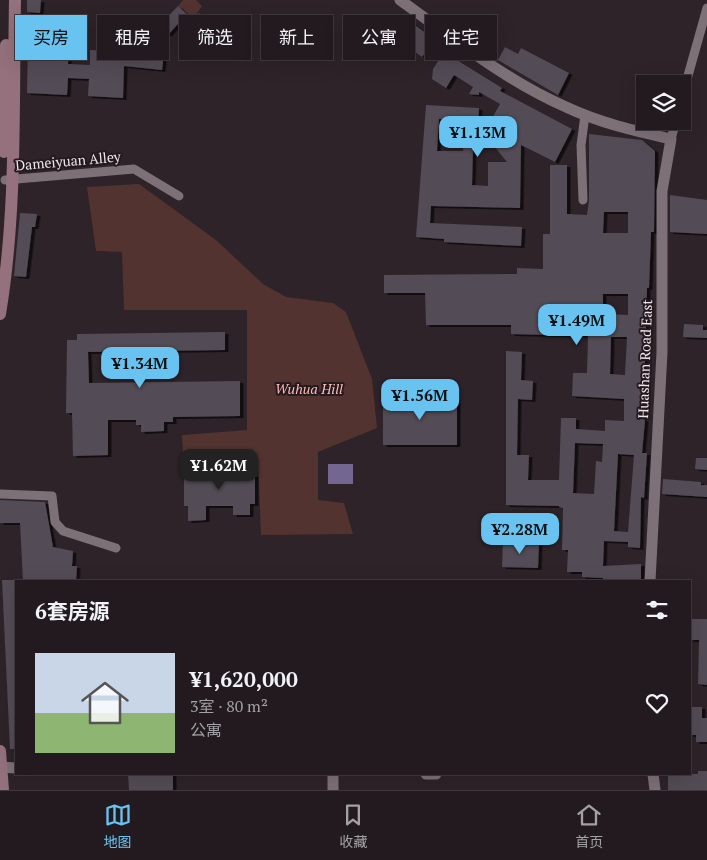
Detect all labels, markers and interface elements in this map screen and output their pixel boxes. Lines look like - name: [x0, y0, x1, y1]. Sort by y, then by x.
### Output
- chip: 买房: [15, 15, 87, 60]
- chip: 租房: [97, 15, 169, 60]
- chip: 筛选: [179, 15, 251, 60]
- chip: 新上: [261, 15, 333, 60]
- chip: 公寓: [343, 15, 415, 60]
- chip: 住宅: [425, 15, 497, 60]
- map controls: [636, 75, 691, 130]
- button: layers: [636, 75, 691, 130]
- pin: ¥1.13M: [437, 116, 519, 158]
- text: ¥1.13M: [450, 121, 506, 143]
- street label: Dameiyuan Alley: [14, 146, 122, 175]
- street label: Huashan Road East: [633, 298, 656, 419]
- pin: ¥1.49M: [536, 304, 618, 346]
- text: ¥1.49M: [549, 309, 605, 331]
- pin: ¥1.34M: [99, 346, 181, 389]
- text: ¥1.34M: [112, 352, 168, 374]
- pin: ¥1.56M: [379, 378, 461, 421]
- park label: Wuhua Hill: [275, 379, 343, 398]
- text: ¥1.56M: [392, 384, 448, 406]
- pin: ¥1.62M: [178, 448, 260, 491]
- text: ¥1.62M: [191, 454, 247, 476]
- pin: ¥2.28M: [479, 512, 561, 555]
- text: ¥2.28M: [492, 518, 548, 540]
- icon: filters: [643, 596, 671, 624]
- text: 6套房源: [35, 597, 110, 625]
- text: ¥1,620,000: [190, 665, 298, 693]
- icon: home: [75, 673, 135, 733]
- icon: heart: [643, 689, 671, 717]
- text: 3室 · 80 m²: [190, 695, 268, 717]
- text: 公寓: [190, 719, 222, 741]
- tab: 地图: [104, 801, 132, 851]
- tab: 收藏: [339, 801, 367, 851]
- tab: 首页: [575, 801, 603, 851]

